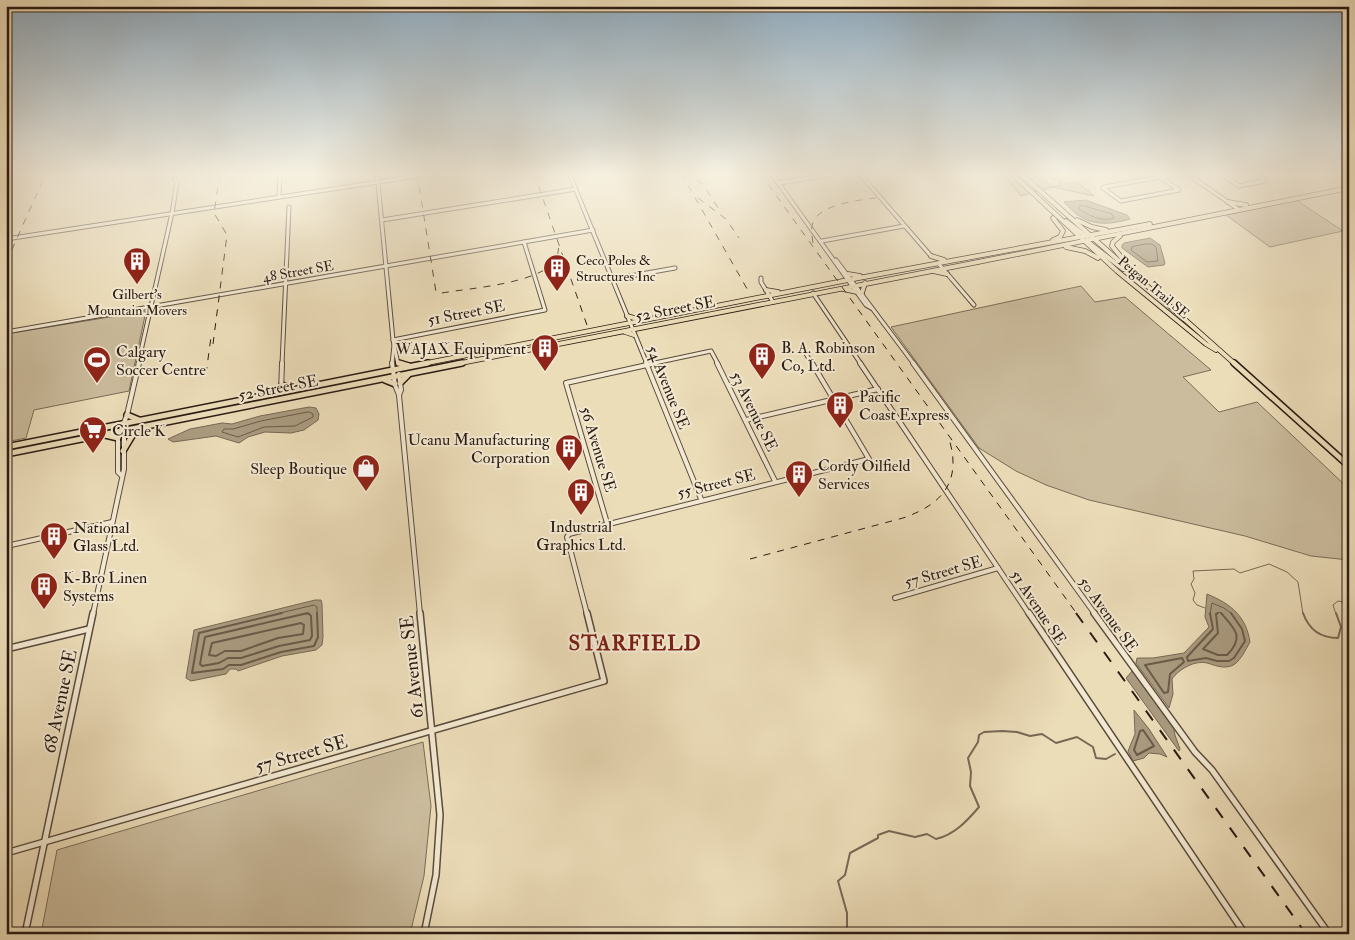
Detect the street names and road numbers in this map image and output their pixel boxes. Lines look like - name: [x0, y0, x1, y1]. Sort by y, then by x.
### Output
- street label: Peigan Trail SE: [1114, 253, 1193, 322]
- street label: 48 Street SE: [261, 257, 335, 286]
- street label: 52 Street SE: [634, 291, 717, 327]
- street label: 51 Street SE: [426, 296, 507, 330]
- street label: 54 Avenue SE: [642, 342, 694, 432]
- street label: 53 Avenue SE: [726, 368, 782, 455]
- street label: 52 Street SE: [237, 370, 320, 406]
- street label: 56 Avenue SE: [576, 404, 621, 495]
- street label: 55 Street SE: [675, 465, 757, 503]
- street label: 57 Street SE: [902, 551, 985, 593]
- street label: 51 Avenue SE: [1006, 566, 1071, 649]
- street label: 50 Avenue SE: [1074, 573, 1142, 656]
- street label: 61 Avenue SE: [395, 614, 429, 720]
- street label: 68 Avenue SE: [37, 647, 83, 755]
- street label: 57 Street SE: [252, 729, 351, 779]

